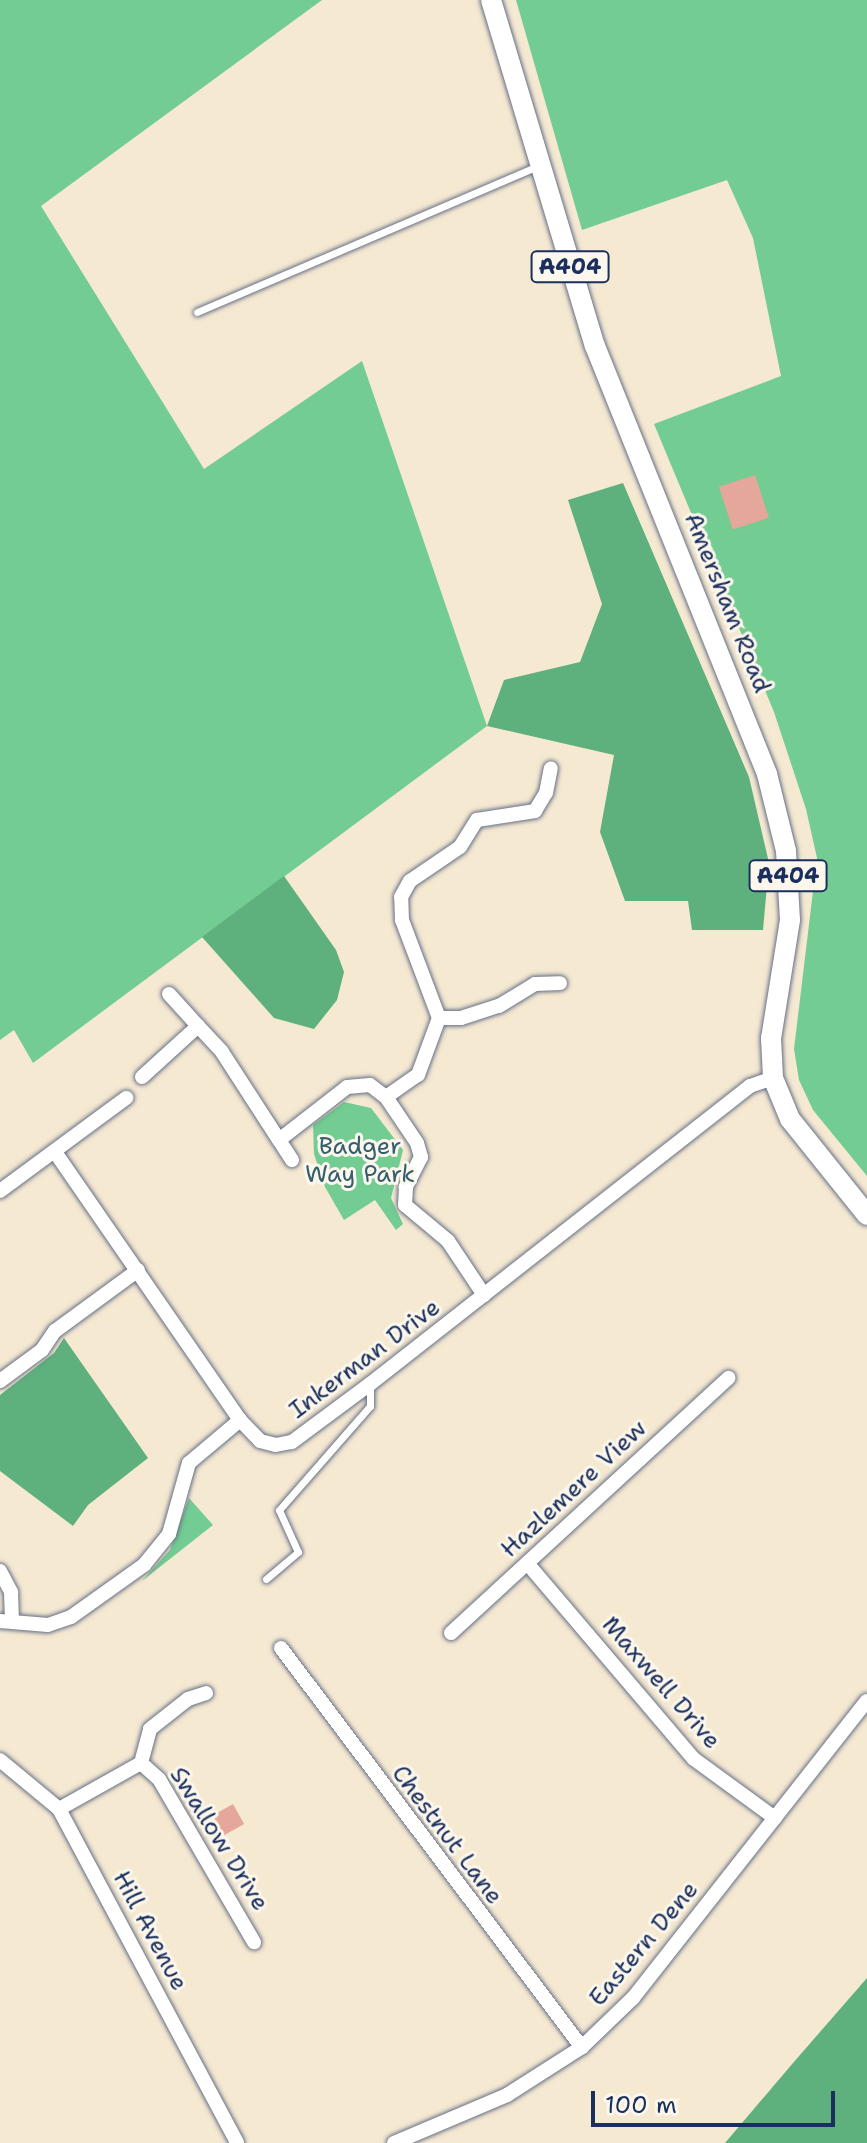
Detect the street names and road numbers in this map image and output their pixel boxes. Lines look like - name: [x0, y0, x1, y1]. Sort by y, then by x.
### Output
- road number: A404: [530, 249, 610, 285]
- street label: Amersham Road: [678, 509, 776, 697]
- road number: A404: [748, 858, 828, 894]
- street label: Inkerman Drive: [284, 1293, 446, 1425]
- street label: Hazlemere View: [495, 1414, 653, 1564]
- street label: Maxwell Drive: [596, 1611, 726, 1755]
- street label: Chestnut Lane: [385, 1760, 509, 1910]
- street label: Swallow Drive: [163, 1762, 275, 1916]
- street label: Hill Avenue: [107, 1866, 193, 1996]
- street label: Eastern Dene: [583, 1876, 705, 2012]

